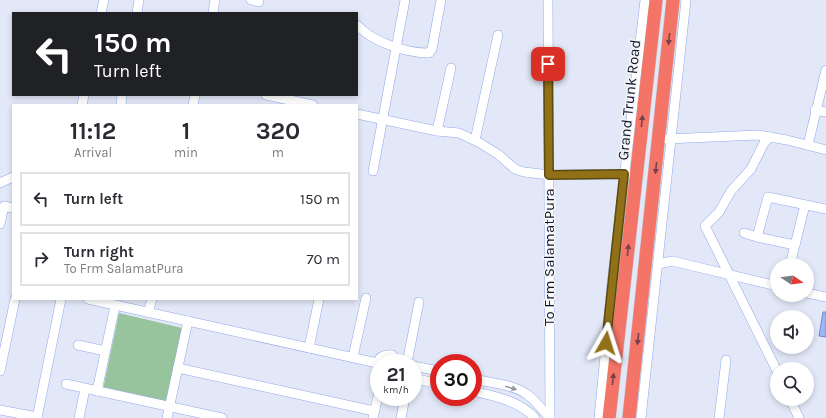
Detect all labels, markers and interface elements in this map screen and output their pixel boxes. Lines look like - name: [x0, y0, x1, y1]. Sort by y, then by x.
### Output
- text: 150 m: [94, 26, 172, 59]
- icon: left: [28, 28, 80, 80]
- one-way arrow: [666, 33, 672, 45]
- street label: Grand Trunk Road: [614, 39, 644, 161]
- pin: [531, 47, 565, 81]
- icon: arrive: [537, 53, 559, 75]
- text: Turn left: [94, 60, 162, 82]
- one-way arrow: [639, 115, 645, 127]
- text: 11:12: [70, 117, 116, 145]
- text: 1: [182, 117, 190, 145]
- text: 320: [256, 117, 300, 145]
- text: Arrival: [74, 145, 112, 160]
- text: min: [174, 145, 198, 160]
- text: m: [272, 145, 284, 160]
- one-way arrow: [652, 162, 659, 174]
- icon: left: [30, 188, 52, 210]
- street label: To Frm SalamatPura: [540, 188, 558, 326]
- text: Turn left: [64, 190, 123, 208]
- text: 150 m: [300, 190, 340, 208]
- text: Turn right: [64, 243, 134, 261]
- one-way arrow: [624, 244, 631, 256]
- icon: right: [30, 248, 52, 270]
- text: 70 m: [306, 250, 340, 268]
- north arrow: [770, 258, 814, 302]
- map controls: [770, 258, 814, 406]
- text: To Frm SalamatPura: [64, 261, 183, 276]
- button: sound: [770, 310, 814, 354]
- position arrow: [585, 322, 627, 364]
- one-way arrow: [634, 333, 641, 345]
- speed limit sign: 30: [430, 354, 482, 406]
- button: search: [770, 362, 814, 406]
- text: 21: [386, 363, 406, 386]
- one-way arrow: [610, 373, 616, 385]
- text: km/h: [383, 384, 409, 396]
- one-way arrow: [505, 385, 517, 391]

